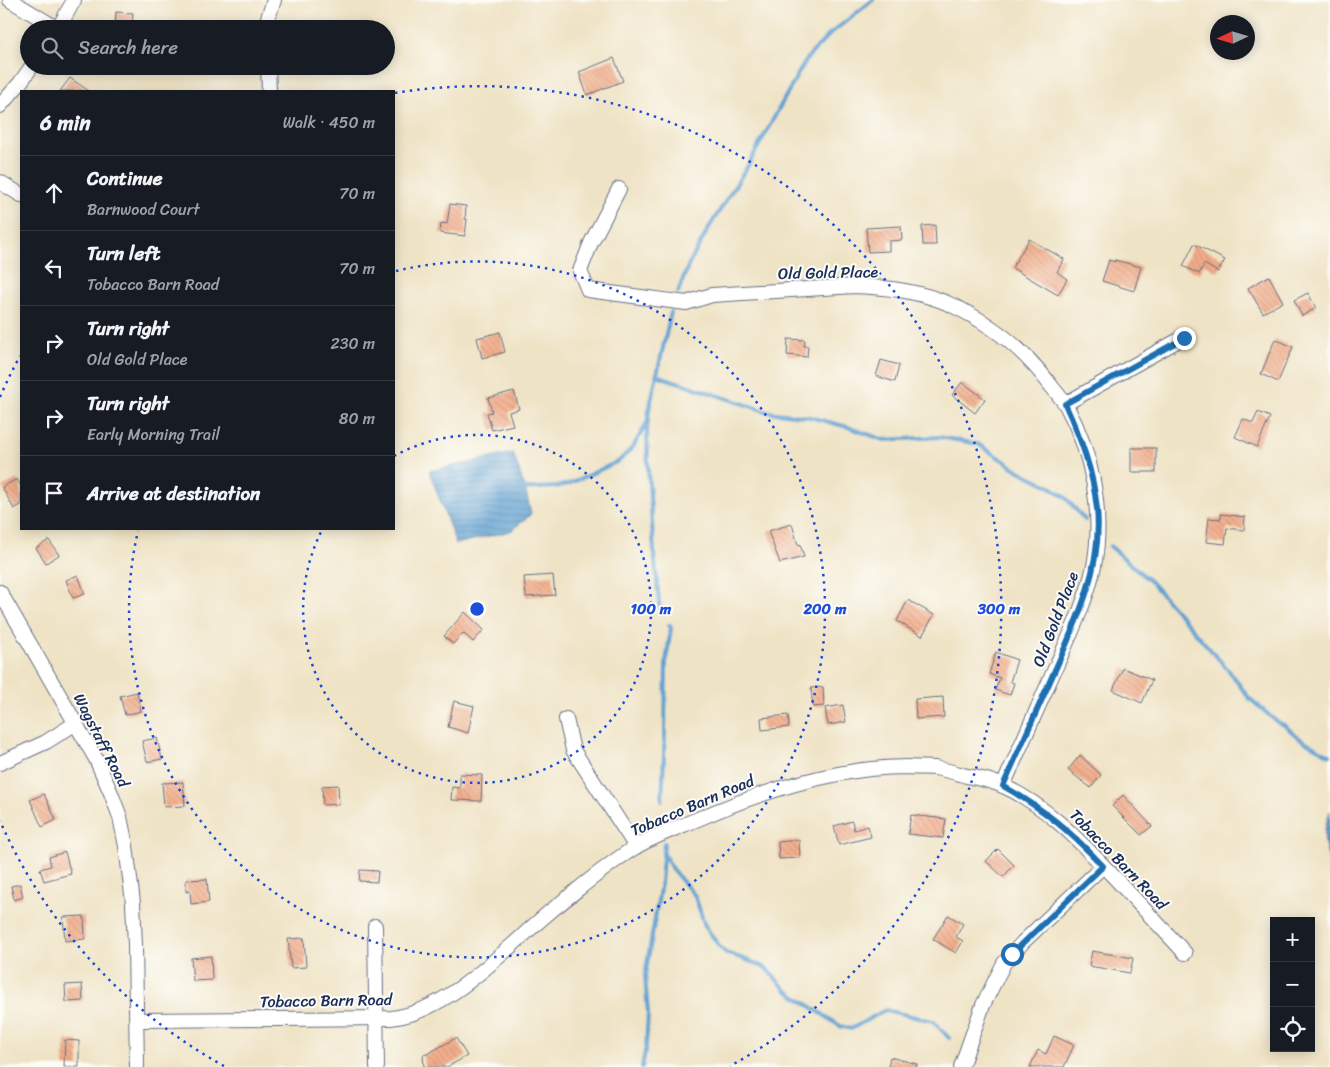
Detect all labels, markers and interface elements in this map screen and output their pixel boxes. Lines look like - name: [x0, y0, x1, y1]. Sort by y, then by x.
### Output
- north arrow: [1210, 15, 1255, 60]
- search box: [20, 20, 395, 75]
- text: Search here: [78, 31, 178, 64]
- icon: search: [38, 34, 66, 62]
- text: 6 min: [40, 104, 91, 142]
- text: Walk · 450 m: [283, 108, 375, 137]
- text: Continue: [87, 162, 163, 195]
- icon: ahead: [40, 179, 68, 207]
- text: 70 m: [339, 179, 375, 208]
- text: Barnwood Court: [87, 195, 200, 224]
- text: Turn left: [87, 237, 160, 270]
- icon: left: [40, 254, 68, 282]
- text: 70 m: [339, 254, 375, 283]
- street label: Old Gold Place: [778, 257, 879, 288]
- text: Tobacco Barn Road: [87, 270, 219, 299]
- text: Turn right: [87, 312, 169, 345]
- route end: [1173, 327, 1196, 350]
- icon: right: [40, 329, 68, 357]
- text: 230 m: [330, 329, 375, 358]
- text: Old Gold Place: [87, 345, 187, 374]
- text: Turn right: [87, 387, 169, 420]
- icon: right: [40, 404, 68, 432]
- text: 80 m: [339, 404, 375, 433]
- text: Early Morning Trail: [87, 420, 220, 449]
- text: Arrive at destination: [87, 477, 260, 510]
- icon: arrive: [40, 479, 68, 507]
- street label: Old Gold Place: [1024, 567, 1087, 671]
- text: 100 m: [631, 596, 672, 622]
- text: 200 m: [802, 596, 847, 622]
- text: 300 m: [977, 596, 1021, 622]
- centre of rings: [468, 600, 486, 618]
- street label: Wagstaff Road: [65, 688, 138, 794]
- street label: Tobacco Barn Road: [626, 766, 760, 845]
- street label: Tobacco Barn Road: [1062, 802, 1176, 918]
- map controls: [1270, 917, 1315, 1052]
- button: +: [1270, 917, 1315, 962]
- route start: [1001, 943, 1024, 966]
- button: −: [1270, 962, 1315, 1007]
- street label: Tobacco Barn Road: [260, 985, 394, 1016]
- button: locate: [1270, 1007, 1315, 1052]

